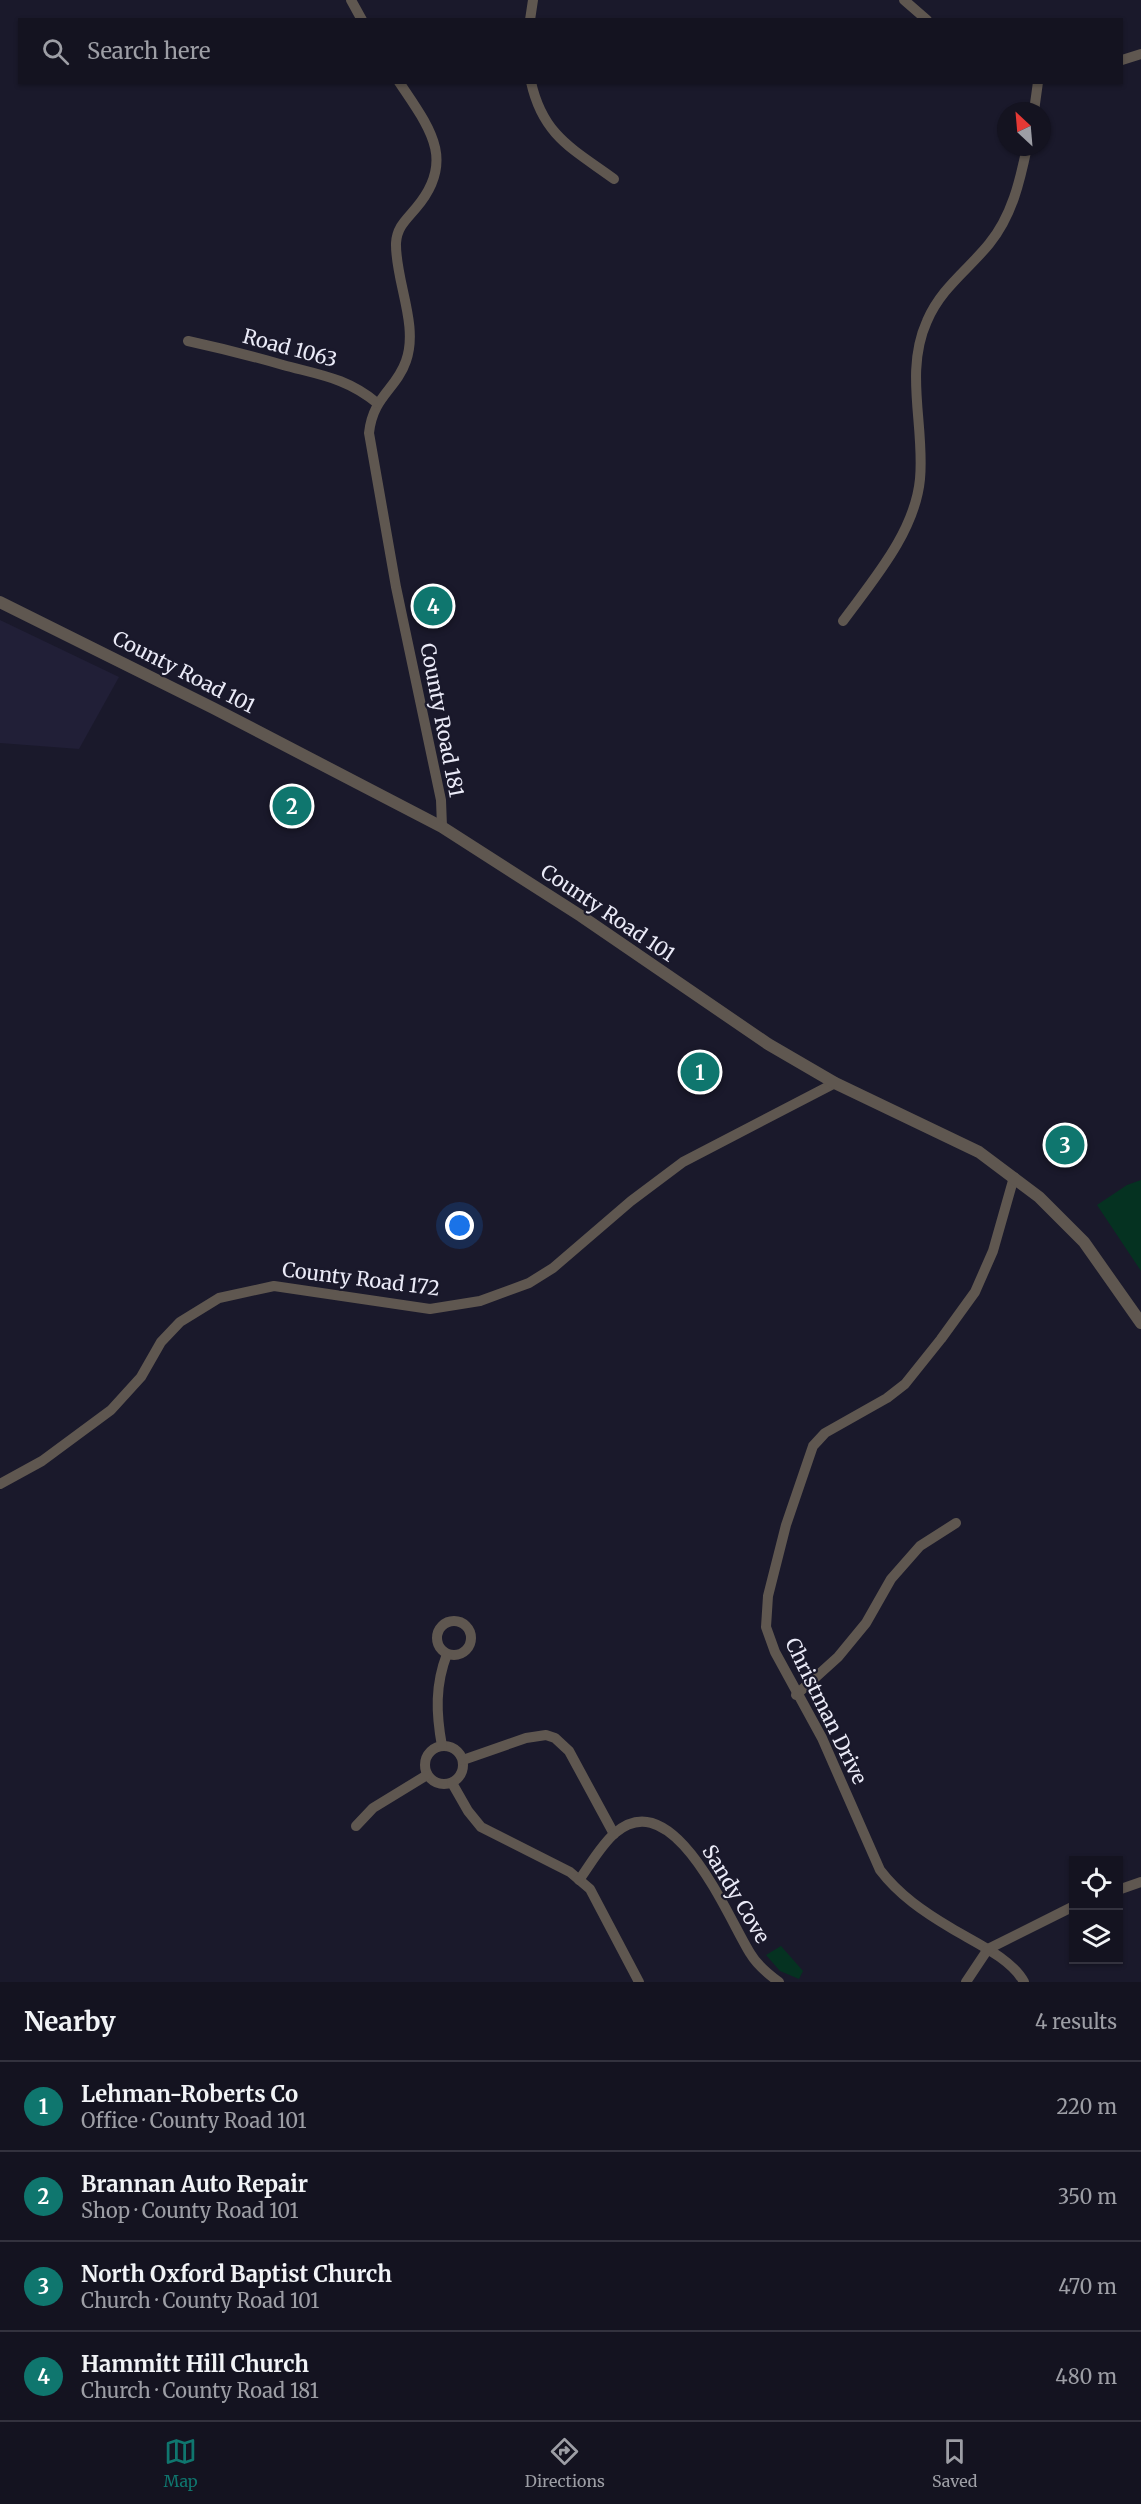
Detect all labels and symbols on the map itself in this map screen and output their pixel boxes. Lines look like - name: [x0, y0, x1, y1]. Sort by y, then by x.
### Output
- north arrow: [997, 102, 1051, 156]
- street label: Road 1063: [240, 323, 340, 372]
- pin: 4: [414, 584, 452, 628]
- street label: County Road 101: [109, 625, 260, 718]
- street label: County Road 181: [415, 641, 470, 799]
- pin: 2: [272, 784, 312, 828]
- street label: County Road 101: [536, 858, 680, 967]
- pin: 1: [680, 1050, 720, 1094]
- pin: 3: [1046, 1122, 1084, 1168]
- your location: [445, 1211, 474, 1240]
- street label: County Road 172: [281, 1256, 441, 1301]
- street label: Christman Drive: [780, 1633, 873, 1788]
- street label: Sandy Cove: [697, 1840, 776, 1948]

